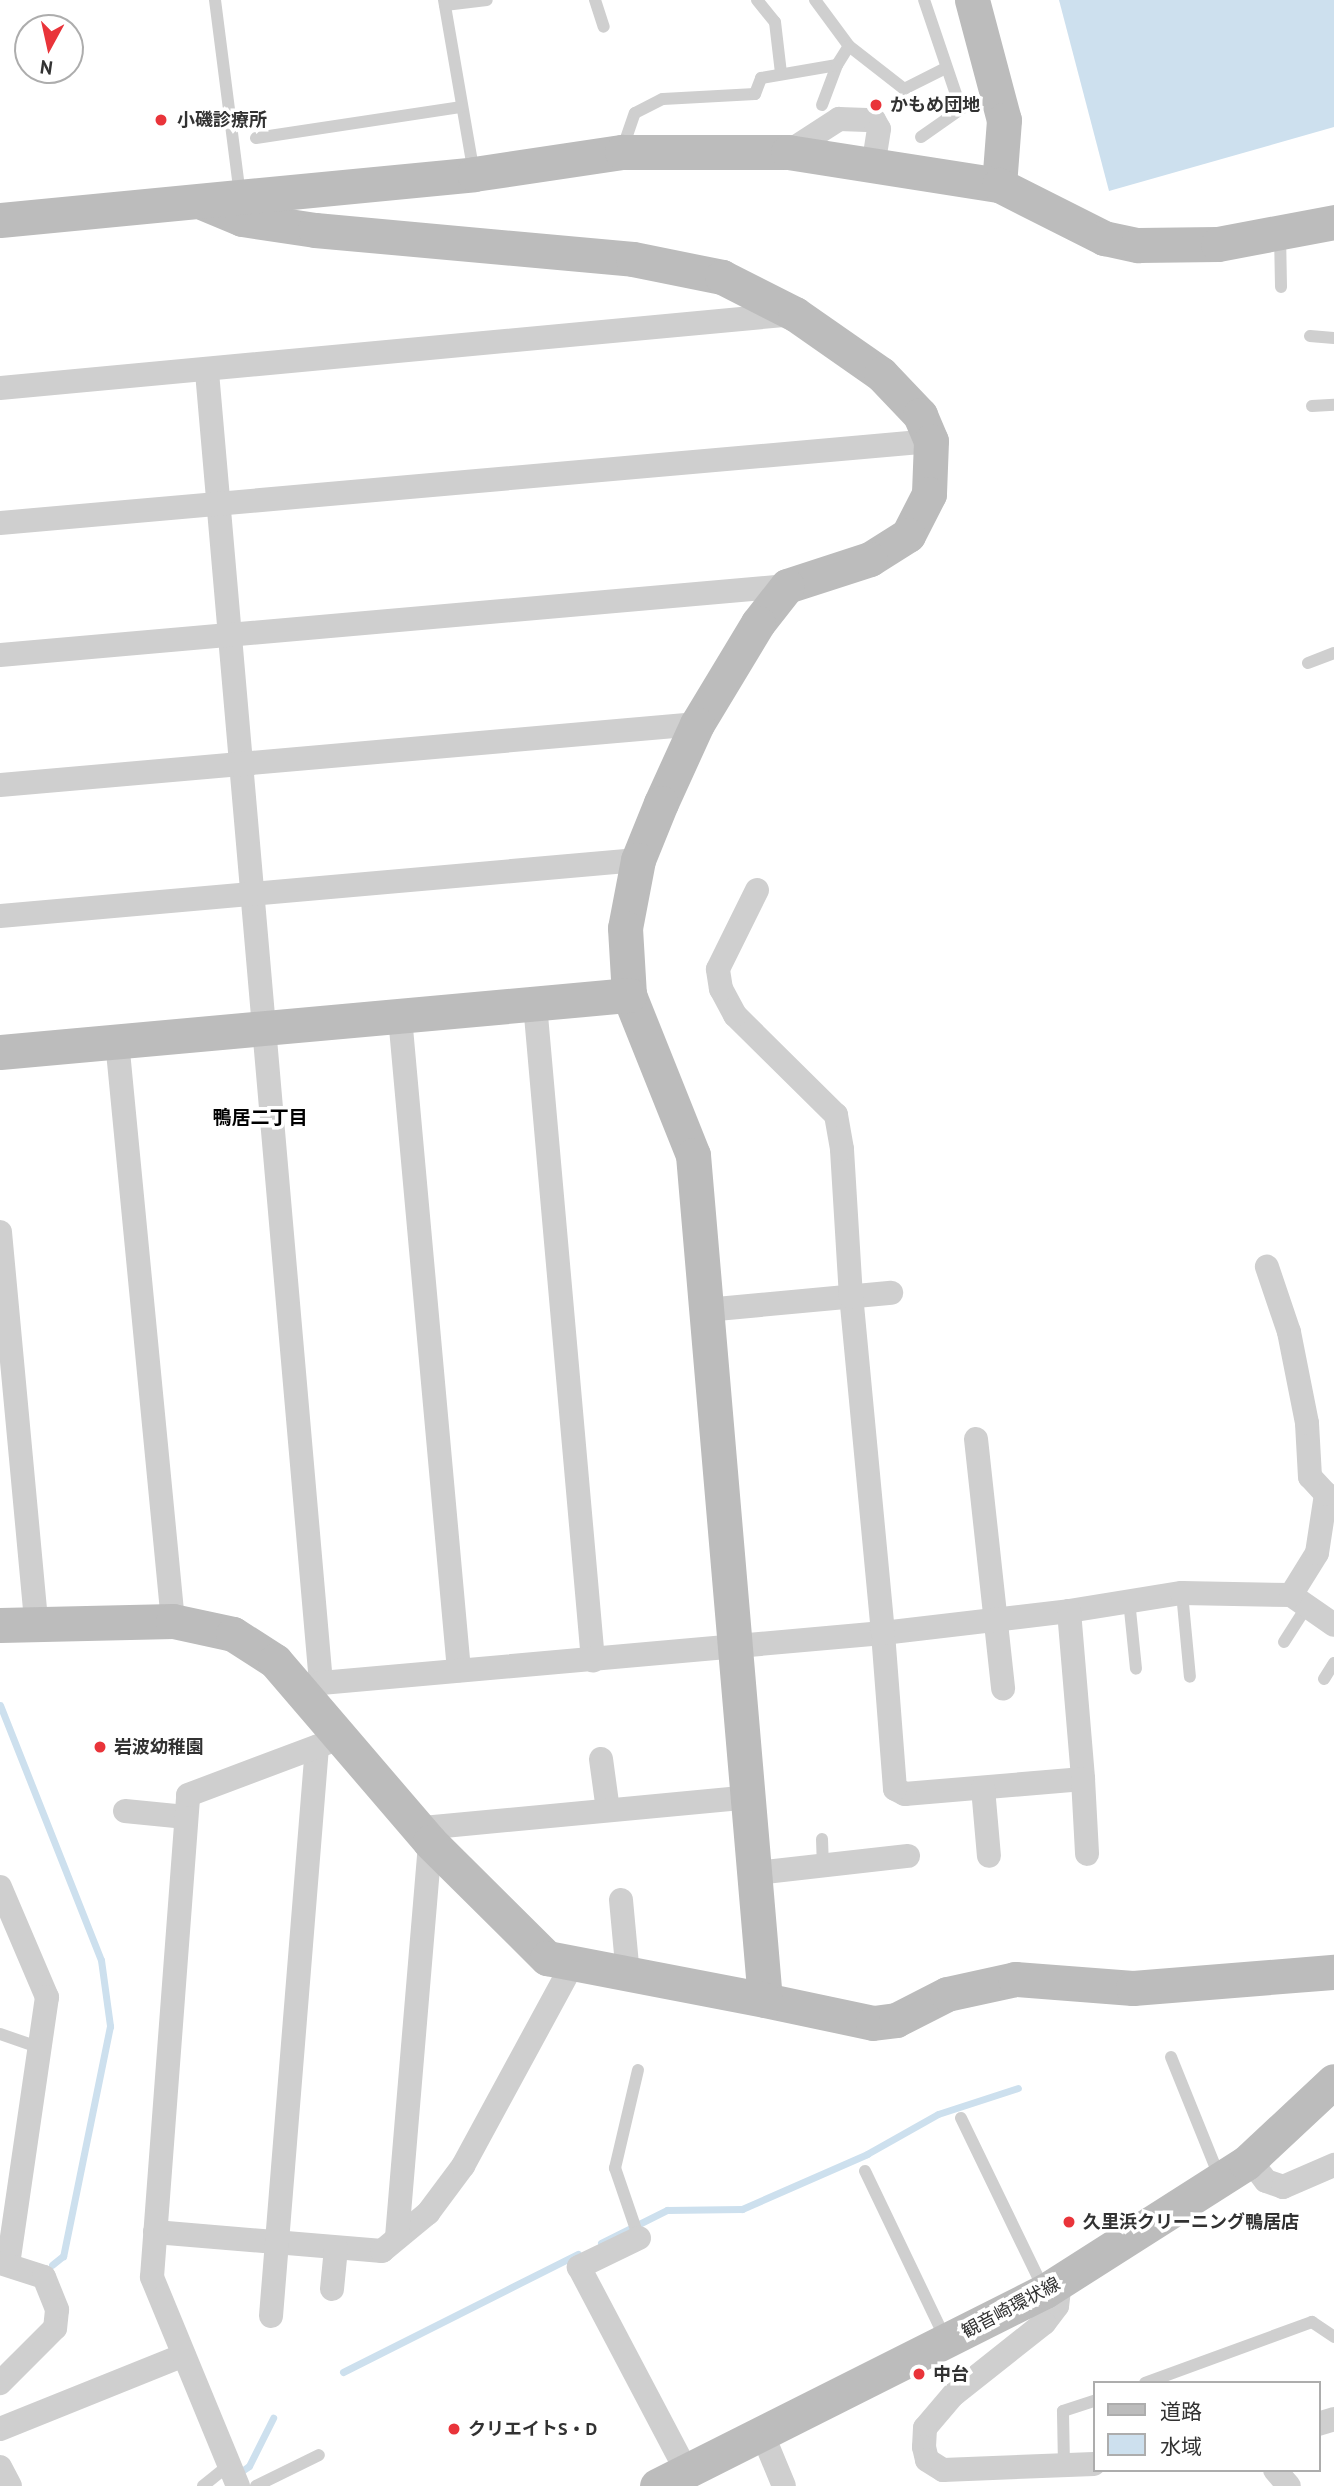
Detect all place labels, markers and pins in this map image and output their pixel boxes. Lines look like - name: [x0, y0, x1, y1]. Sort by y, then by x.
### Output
- place label: かもめ団地: [890, 94, 980, 116]
- marker: かもめ団地: [868, 97, 884, 113]
- place label: 小磯診療所: [177, 109, 267, 131]
- marker: 小磯診療所: [151, 110, 171, 130]
- place label: 岩波幼稚園: [114, 1736, 204, 1758]
- marker: 岩波幼稚園: [92, 1739, 108, 1755]
- place label: 久里浜クリーニング鴨居店: [1083, 2211, 1299, 2233]
- marker: 久里浜クリーニング鴨居店: [1061, 2214, 1077, 2230]
- place label: 中台: [933, 2363, 969, 2385]
- marker: 中台: [911, 2366, 927, 2382]
- place label: クリエイトS・D: [468, 2418, 597, 2440]
- marker: クリエイトS・D: [446, 2421, 462, 2437]

